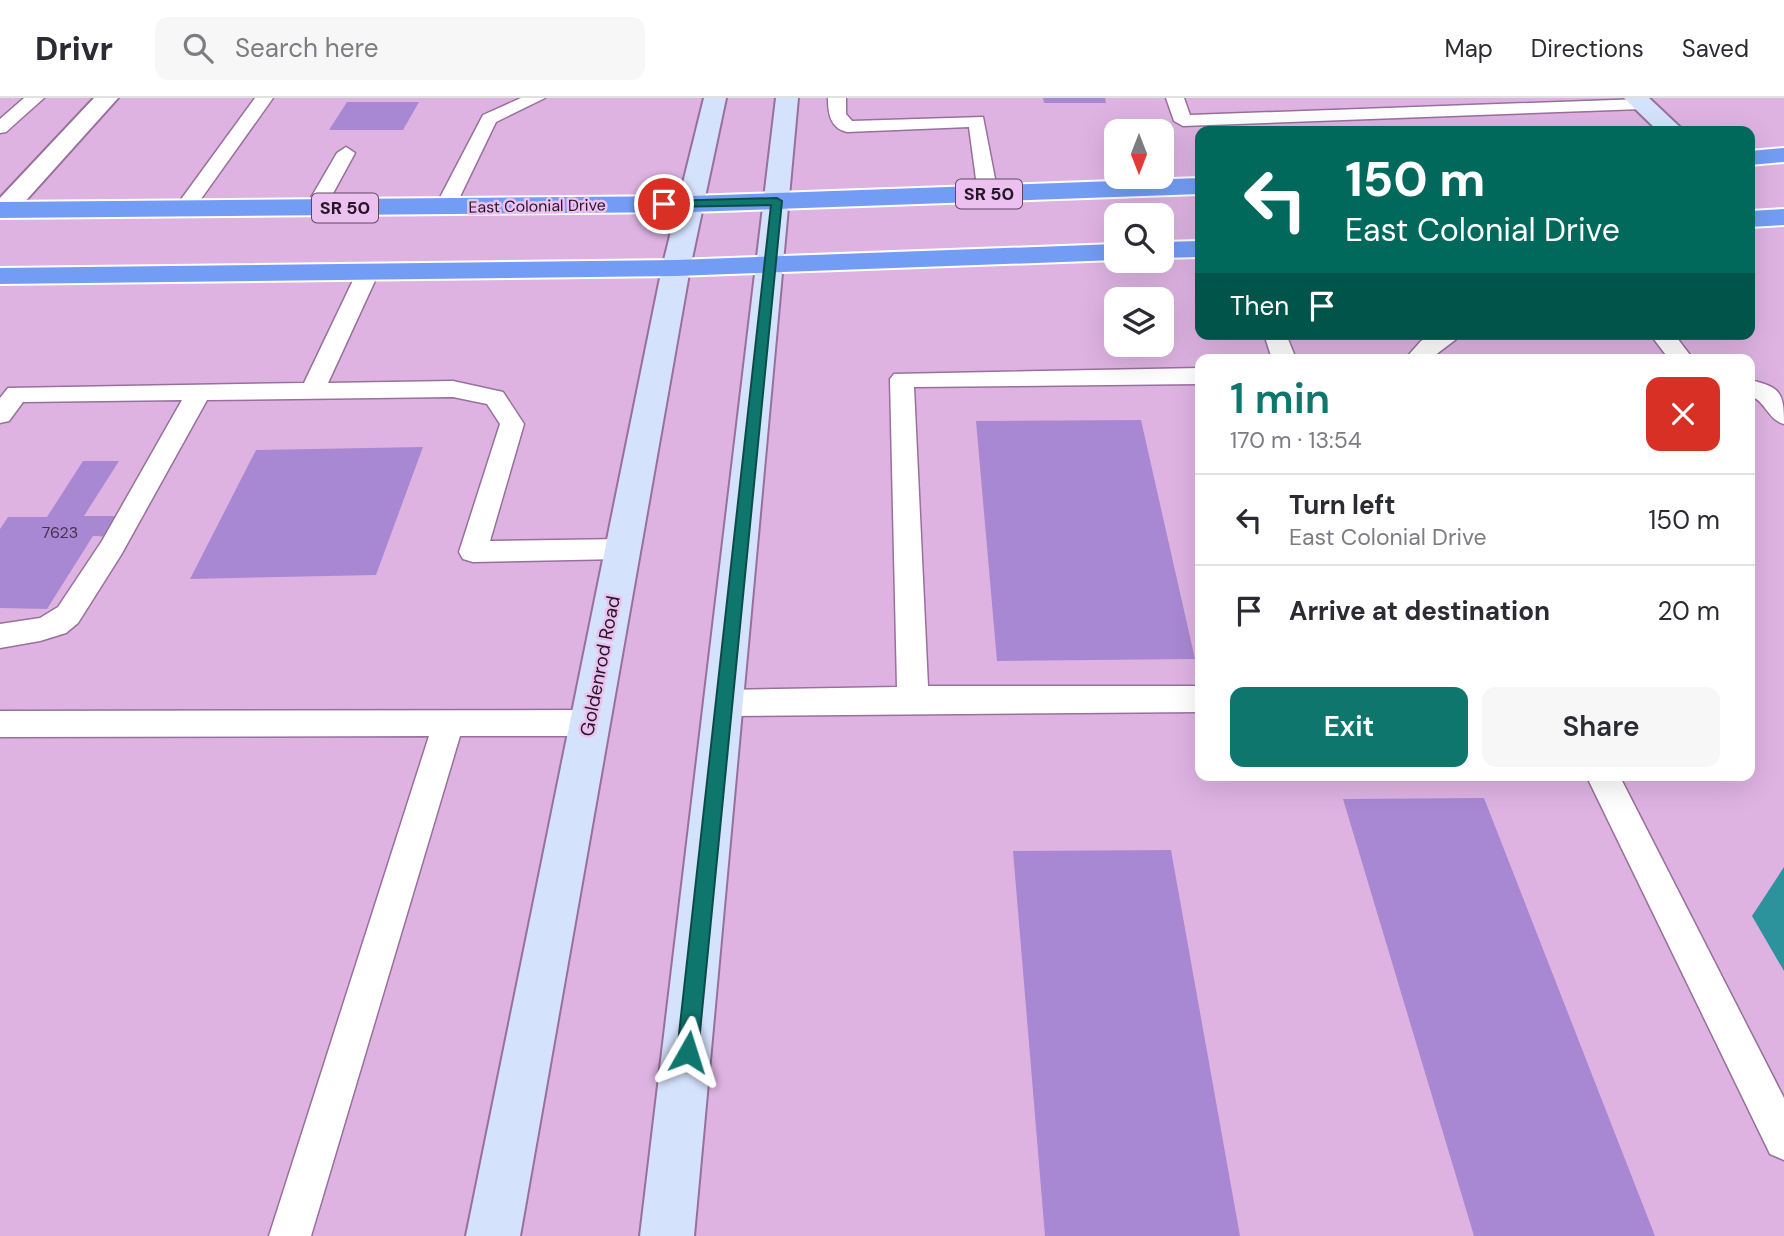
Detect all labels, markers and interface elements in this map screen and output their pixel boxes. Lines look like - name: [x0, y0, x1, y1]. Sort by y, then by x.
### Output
- search box: [155, 17, 645, 80]
- text: Drivr: [35, 27, 113, 70]
- icon: search: [179, 29, 217, 67]
- text: Search here: [235, 31, 378, 65]
- text: Map: [1445, 33, 1493, 64]
- text: Directions: [1531, 33, 1644, 64]
- text: Saved: [1682, 33, 1749, 64]
- north arrow: [1104, 119, 1174, 189]
- map controls: [1104, 119, 1174, 357]
- text: 150 m: [1345, 147, 1485, 211]
- icon: left: [1230, 154, 1321, 245]
- pin: [634, 174, 694, 234]
- road number: SR 50: [956, 180, 1022, 208]
- icon: arrive: [645, 185, 683, 223]
- road number: SR 50: [312, 194, 378, 222]
- street label: East Colonial Drive: [468, 194, 606, 218]
- button: search: [1104, 203, 1174, 273]
- text: East Colonial Drive: [1345, 209, 1620, 251]
- button: layers: [1104, 287, 1174, 357]
- icon: arrive: [1303, 287, 1341, 325]
- text: Then: [1230, 289, 1289, 323]
- text: 1 min: [1230, 371, 1330, 426]
- button: close: [1646, 377, 1720, 451]
- text: 170 m · 13:54: [1230, 425, 1362, 455]
- text: Turn left: [1289, 488, 1396, 522]
- icon: left: [1230, 501, 1268, 539]
- text: 150 m: [1648, 503, 1720, 537]
- house number: 7623: [42, 522, 78, 543]
- text: East Colonial Drive: [1289, 522, 1487, 552]
- icon: arrive: [1230, 592, 1268, 630]
- street label: Goldenrod Road: [574, 594, 626, 738]
- text: Arrive at destination: [1289, 594, 1550, 628]
- text: 20 m: [1657, 594, 1720, 628]
- button: Exit: [1230, 687, 1468, 767]
- button: Share: [1482, 687, 1720, 767]
- position arrow: [651, 1015, 725, 1089]

